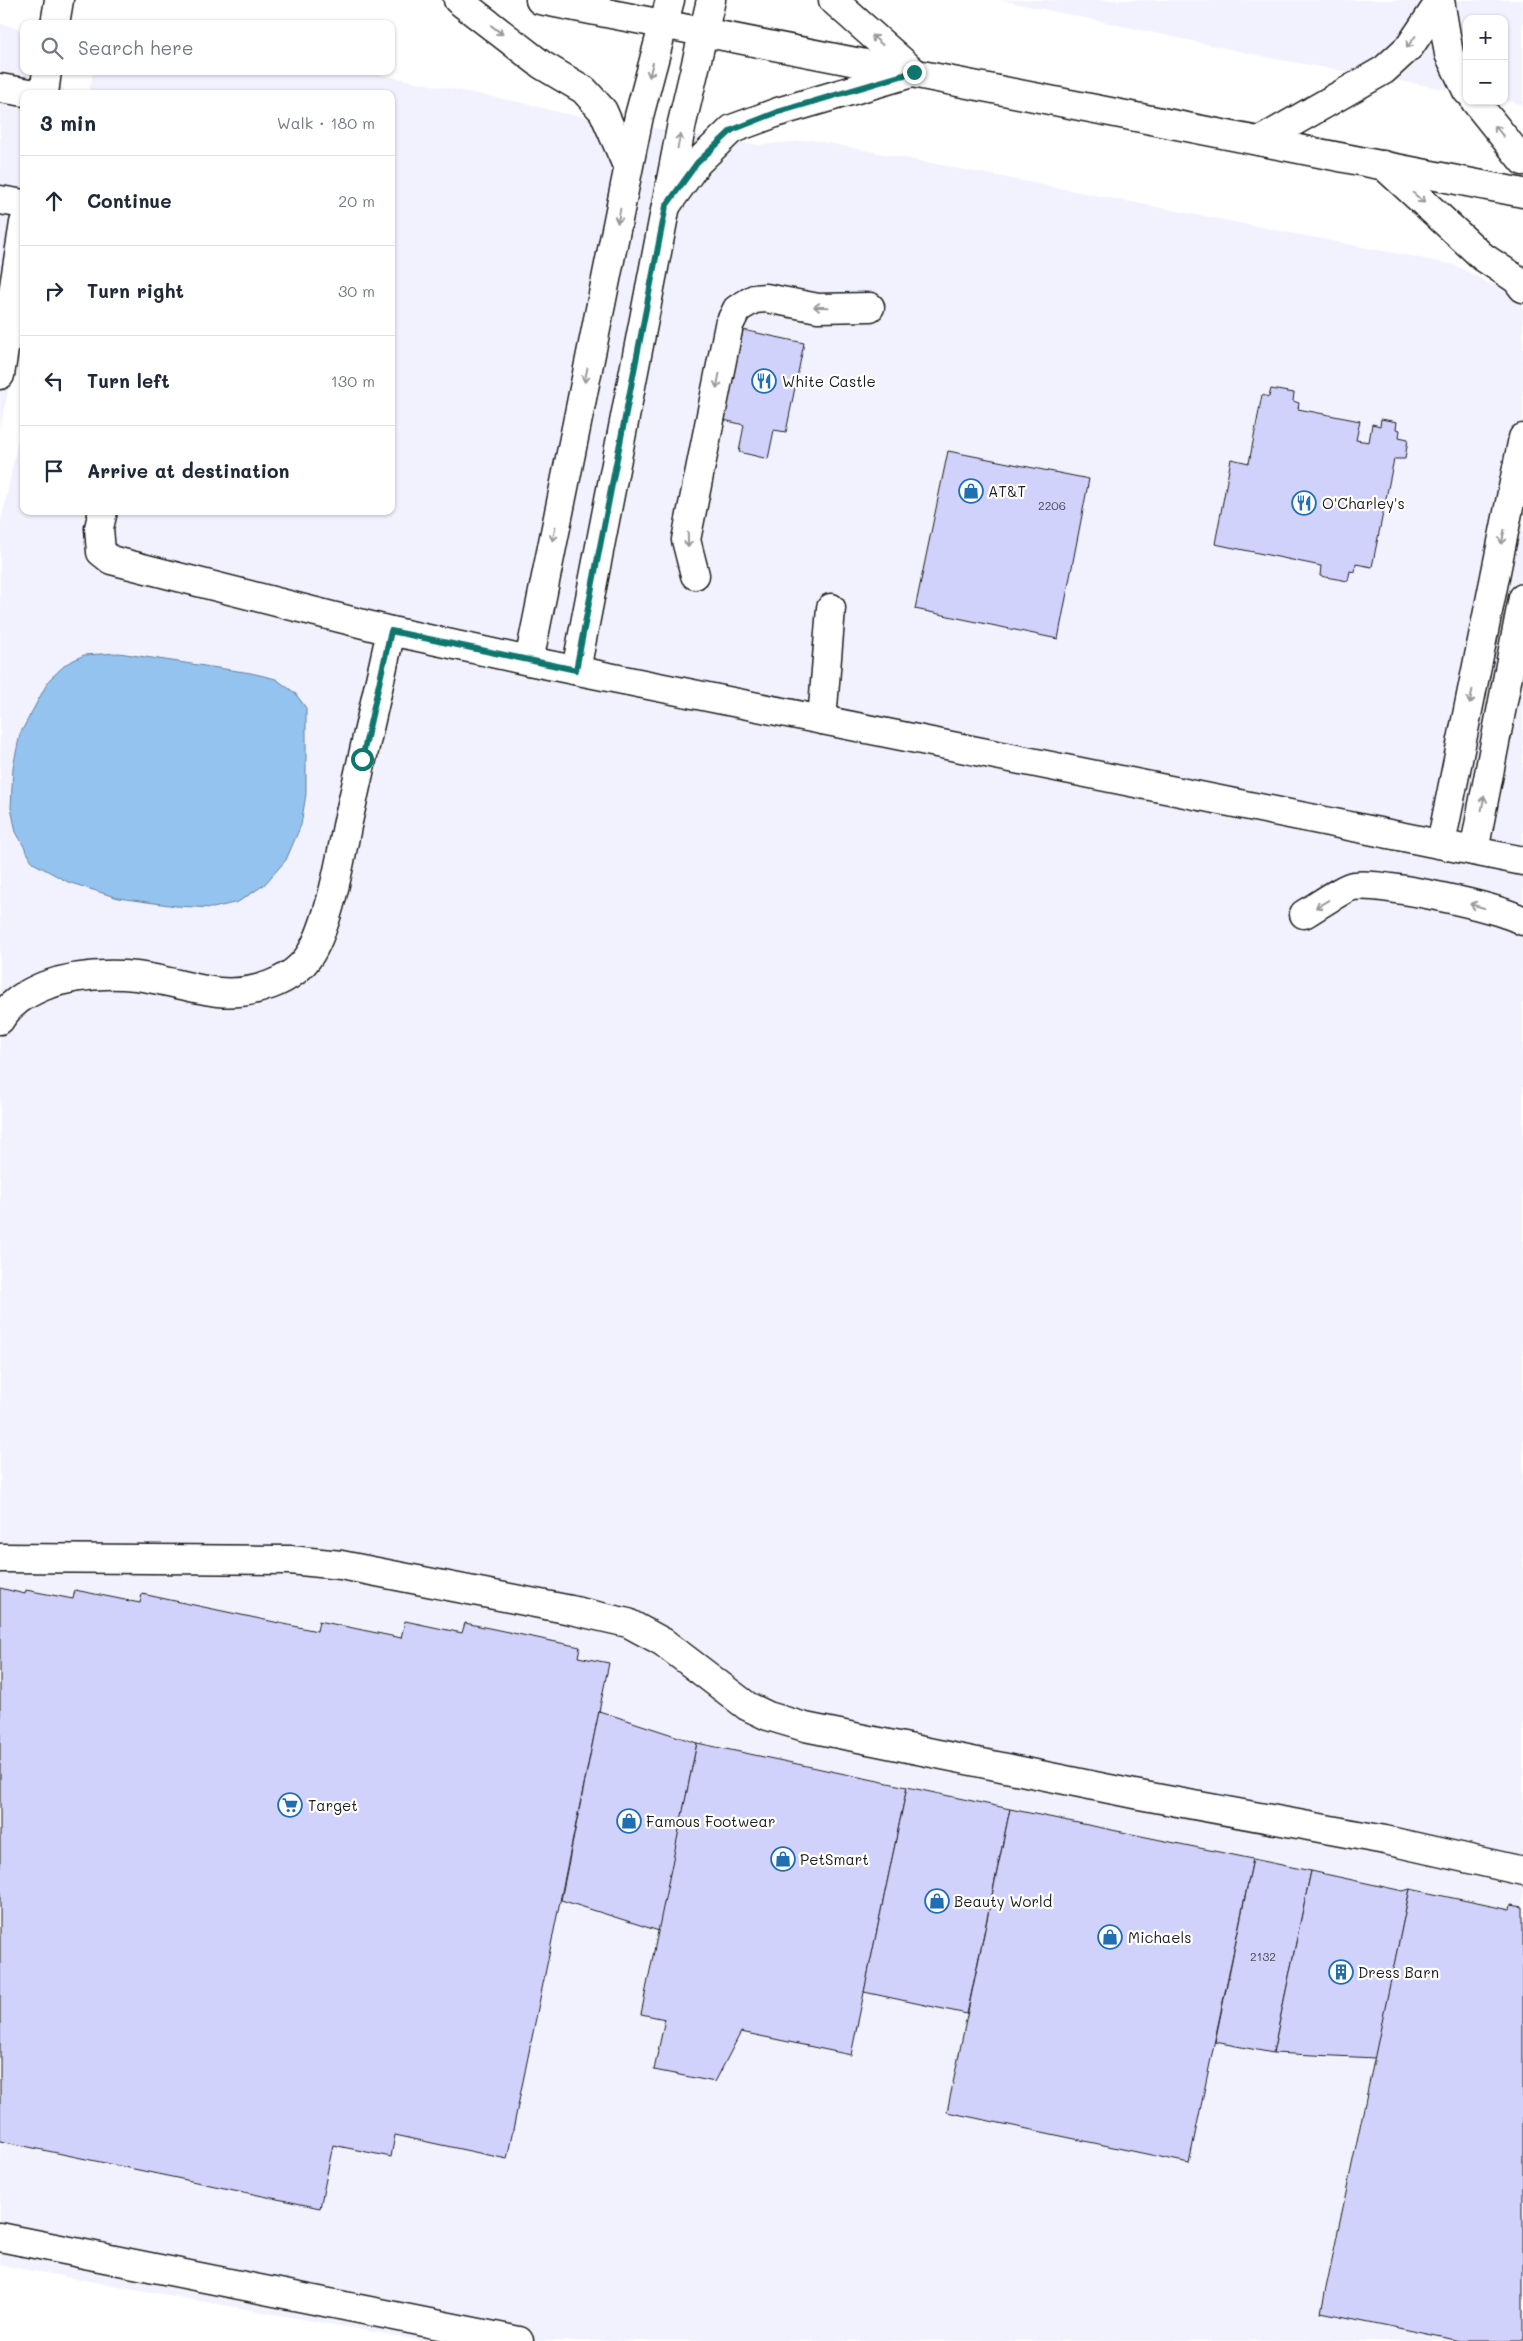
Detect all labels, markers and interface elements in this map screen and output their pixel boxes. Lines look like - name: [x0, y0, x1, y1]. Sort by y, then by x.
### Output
- map controls: [1463, 15, 1508, 105]
- button: +: [1463, 15, 1508, 60]
- search box: [20, 20, 395, 75]
- one-way arrow: [490, 24, 503, 35]
- icon: search: [38, 34, 66, 62]
- one-way arrow: [871, 34, 884, 46]
- text: Search here: [78, 35, 194, 60]
- one-way arrow: [1406, 35, 1416, 49]
- button: −: [1463, 60, 1508, 105]
- route end: [903, 61, 926, 84]
- one-way arrow: [646, 62, 656, 78]
- text: 3 min: [40, 109, 96, 136]
- text: Walk · 180 m: [277, 112, 375, 133]
- one-way arrow: [1493, 125, 1504, 138]
- one-way arrow: [674, 134, 684, 150]
- icon: ahead: [40, 187, 68, 215]
- text: Continue: [87, 188, 172, 213]
- text: 20 m: [338, 190, 375, 211]
- one-way arrow: [1412, 192, 1425, 204]
- one-way arrow: [613, 207, 623, 223]
- icon: right: [40, 277, 68, 305]
- text: Turn right: [87, 278, 184, 303]
- text: 30 m: [338, 280, 375, 301]
- one-way arrow: [813, 303, 829, 312]
- one-way arrow: [581, 366, 591, 382]
- icon: left: [40, 367, 68, 395]
- text: Turn left: [87, 368, 170, 393]
- restaurant icon: White Castle: [751, 368, 777, 394]
- text: 130 m: [331, 370, 375, 391]
- place label: White Castle: [782, 371, 876, 391]
- one-way arrow: [712, 372, 722, 388]
- icon: arrive: [40, 457, 68, 485]
- text: Arrive at destination: [87, 458, 290, 483]
- shop icon: AT&T: [958, 478, 984, 504]
- place label: AT&T: [988, 481, 1026, 501]
- restaurant icon: O'Charley's: [1291, 490, 1317, 516]
- place label: O'Charley's: [1322, 493, 1405, 513]
- house number: 2206: [1038, 497, 1066, 513]
- one-way arrow: [549, 526, 559, 542]
- one-way arrow: [1498, 529, 1507, 545]
- one-way arrow: [683, 532, 692, 548]
- one-way arrow: [1466, 688, 1475, 704]
- route start: [351, 748, 374, 771]
- one-way arrow: [1479, 795, 1488, 811]
- one-way arrow: [1315, 899, 1329, 909]
- one-way arrow: [1469, 901, 1485, 911]
- supermarket icon: Target: [277, 1792, 303, 1818]
- place label: Target: [308, 1795, 358, 1815]
- shop icon: Famous Footwear: [616, 1808, 642, 1834]
- place label: Famous Footwear: [646, 1811, 775, 1831]
- shop icon: PetSmart: [770, 1846, 796, 1872]
- place label: PetSmart: [800, 1849, 869, 1869]
- shop icon: Beauty World: [924, 1888, 950, 1914]
- place label: Beauty World: [954, 1891, 1052, 1911]
- shop icon: Michaels: [1097, 1924, 1123, 1950]
- place label: Michaels: [1128, 1927, 1192, 1947]
- house number: 2132: [1250, 1948, 1276, 1964]
- building icon: Dress Barn: [1328, 1959, 1354, 1985]
- place label: Dress Barn: [1358, 1962, 1439, 1982]

